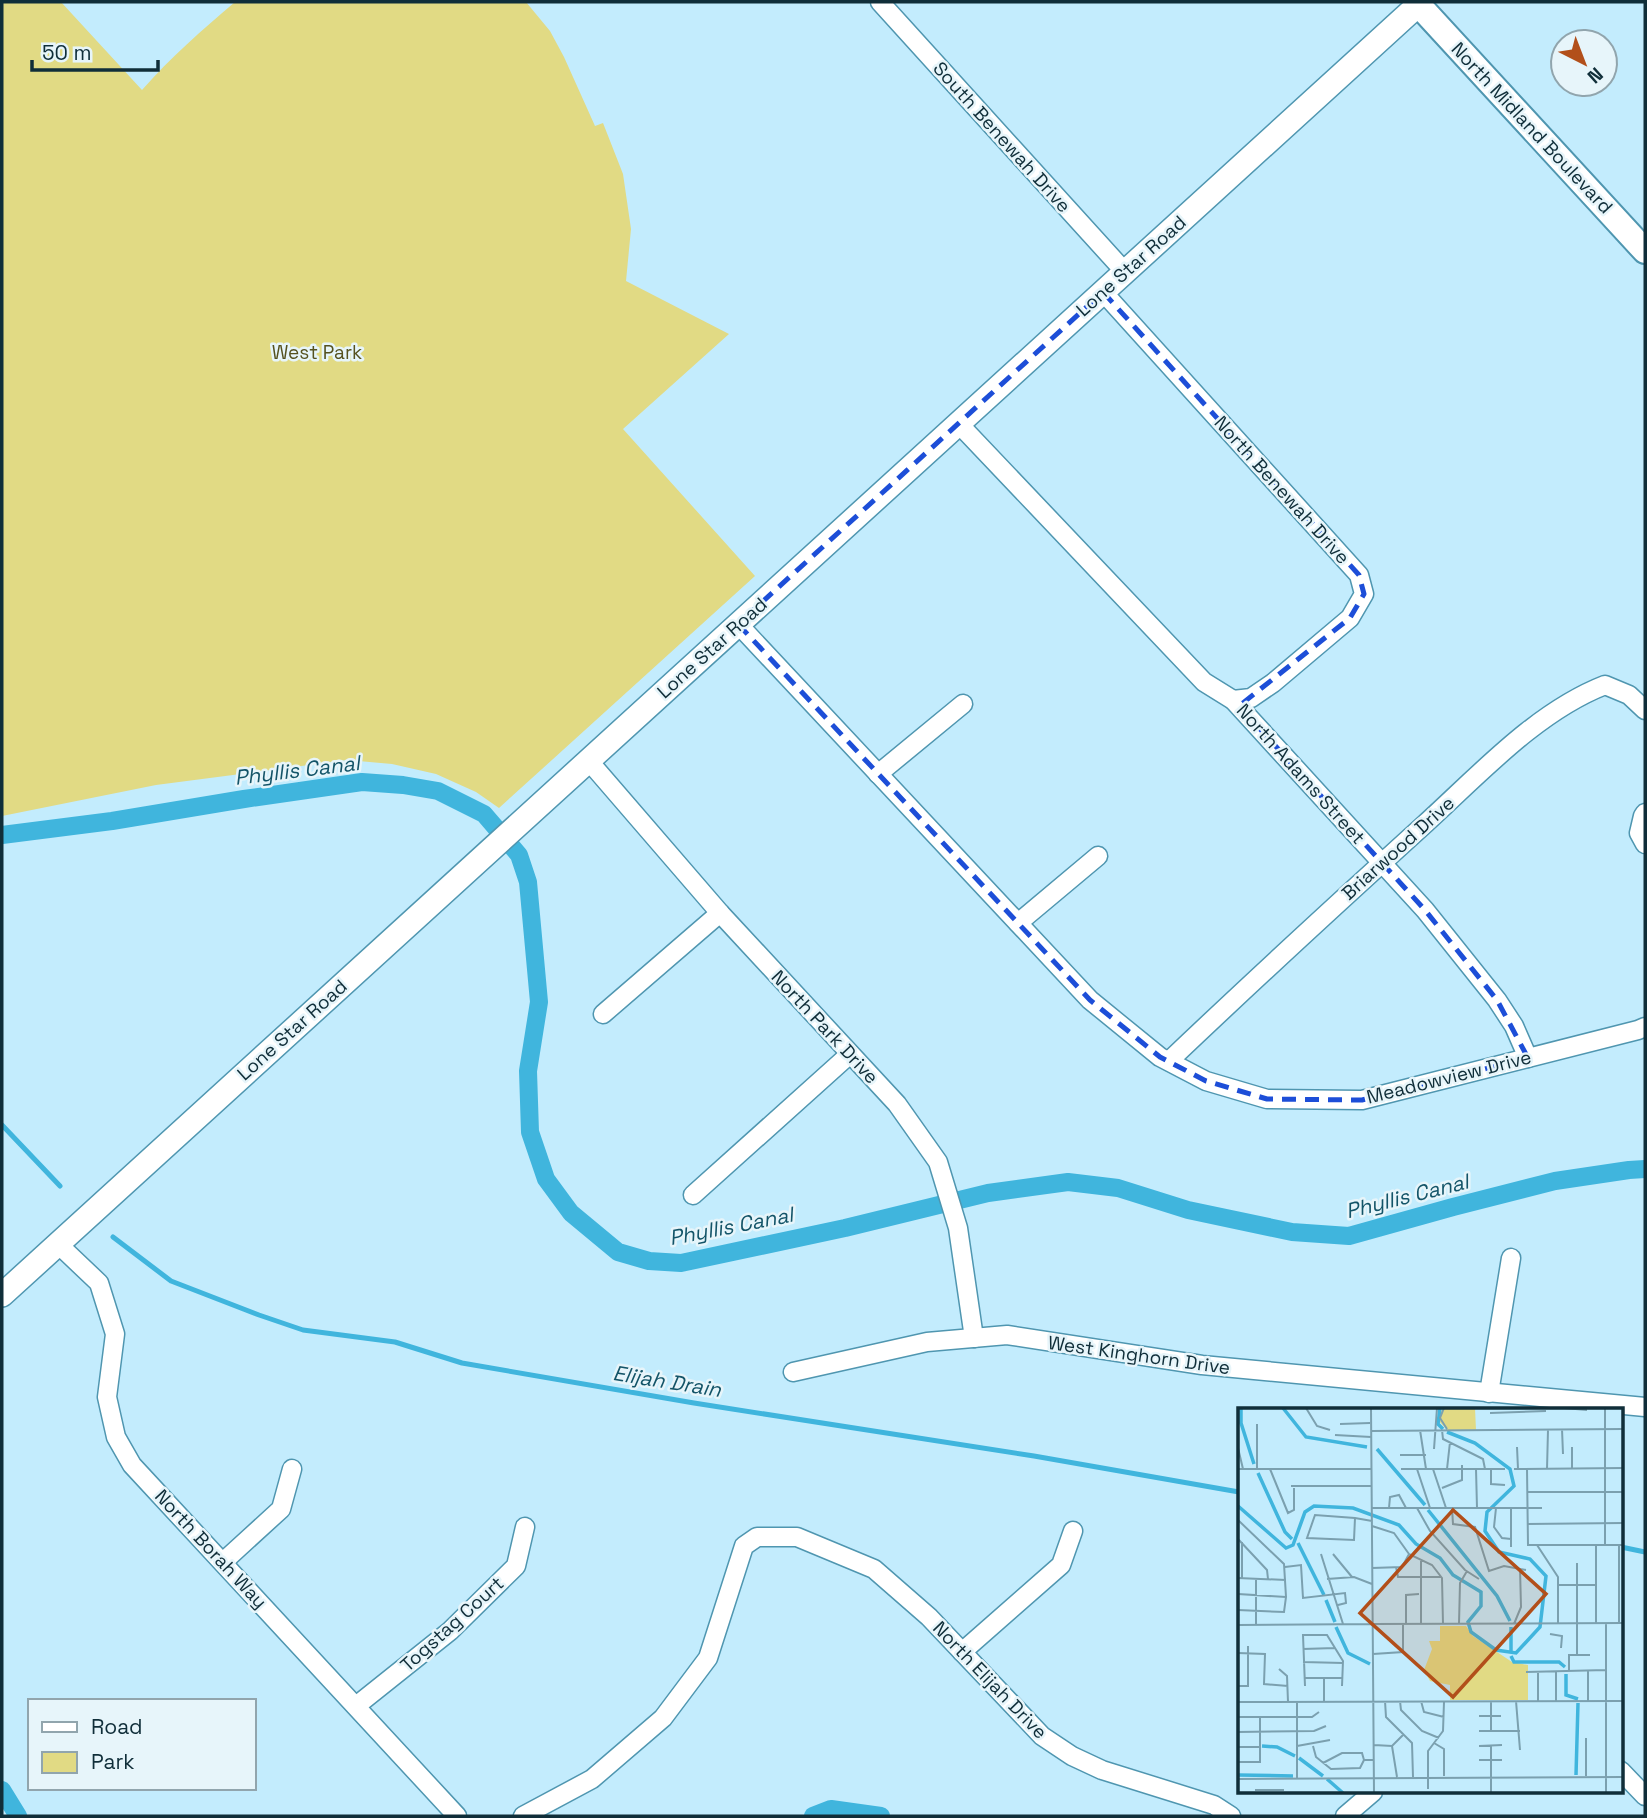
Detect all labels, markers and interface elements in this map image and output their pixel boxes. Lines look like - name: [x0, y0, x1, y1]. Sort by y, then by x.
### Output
- scale bar: [32, 28, 158, 72]
- north arrow: [1549, 28, 1619, 98]
- street label: North Midland Boulevard: [1447, 38, 1617, 218]
- text: 50 m: [42, 39, 92, 66]
- street label: South Benewah Drive: [928, 56, 1076, 218]
- street label: Lone Star Road: [1071, 210, 1191, 322]
- park label: West Park: [272, 340, 362, 365]
- street label: North Benewah Drive: [1209, 411, 1355, 569]
- street label: Lone Star Road: [652, 592, 772, 704]
- street label: North Adams Street: [1231, 698, 1371, 850]
- water label: Phyllis Canal: [233, 749, 364, 791]
- street label: Briarwood Drive: [1336, 791, 1460, 905]
- street label: North Park Drive: [766, 965, 884, 1089]
- street label: Lone Star Road: [232, 974, 352, 1086]
- street label: Meadowview Drive: [1364, 1044, 1534, 1110]
- water label: Phyllis Canal: [1343, 1167, 1474, 1224]
- water label: Phyllis Canal: [667, 1200, 798, 1251]
- street label: West Kinghorn Drive: [1046, 1330, 1232, 1380]
- water label: Elijah Drain: [611, 1359, 724, 1403]
- inset map: [1238, 1408, 1622, 1794]
- street label: North Borah Way: [149, 1484, 273, 1614]
- street label: Togstag Court: [395, 1571, 509, 1677]
- street label: North Elijah Drive: [927, 1616, 1053, 1744]
- legend: [28, 1699, 256, 1790]
- text: Road: [91, 1713, 143, 1740]
- text: Park: [91, 1748, 135, 1775]

